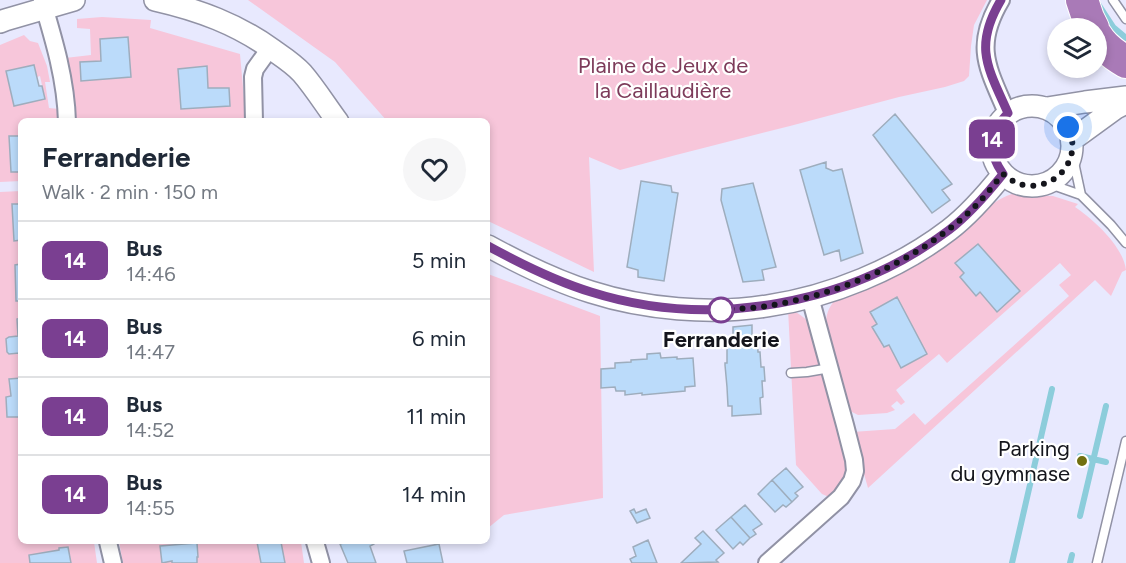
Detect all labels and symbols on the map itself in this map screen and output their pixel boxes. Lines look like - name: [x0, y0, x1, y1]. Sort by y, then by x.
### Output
- park label: Plaine de Jeux de la Caillaudière: [578, 52, 748, 104]
- your location: [1053, 112, 1083, 142]
- line badge: 14: [965, 120, 1019, 158]
- marker: Ferranderie: [708, 297, 734, 323]
- place label: Ferranderie: [663, 326, 779, 353]
- place label: Parking du gymnase: [950, 435, 1070, 487]
- marker: Parking du gymnase: [1075, 454, 1089, 468]

